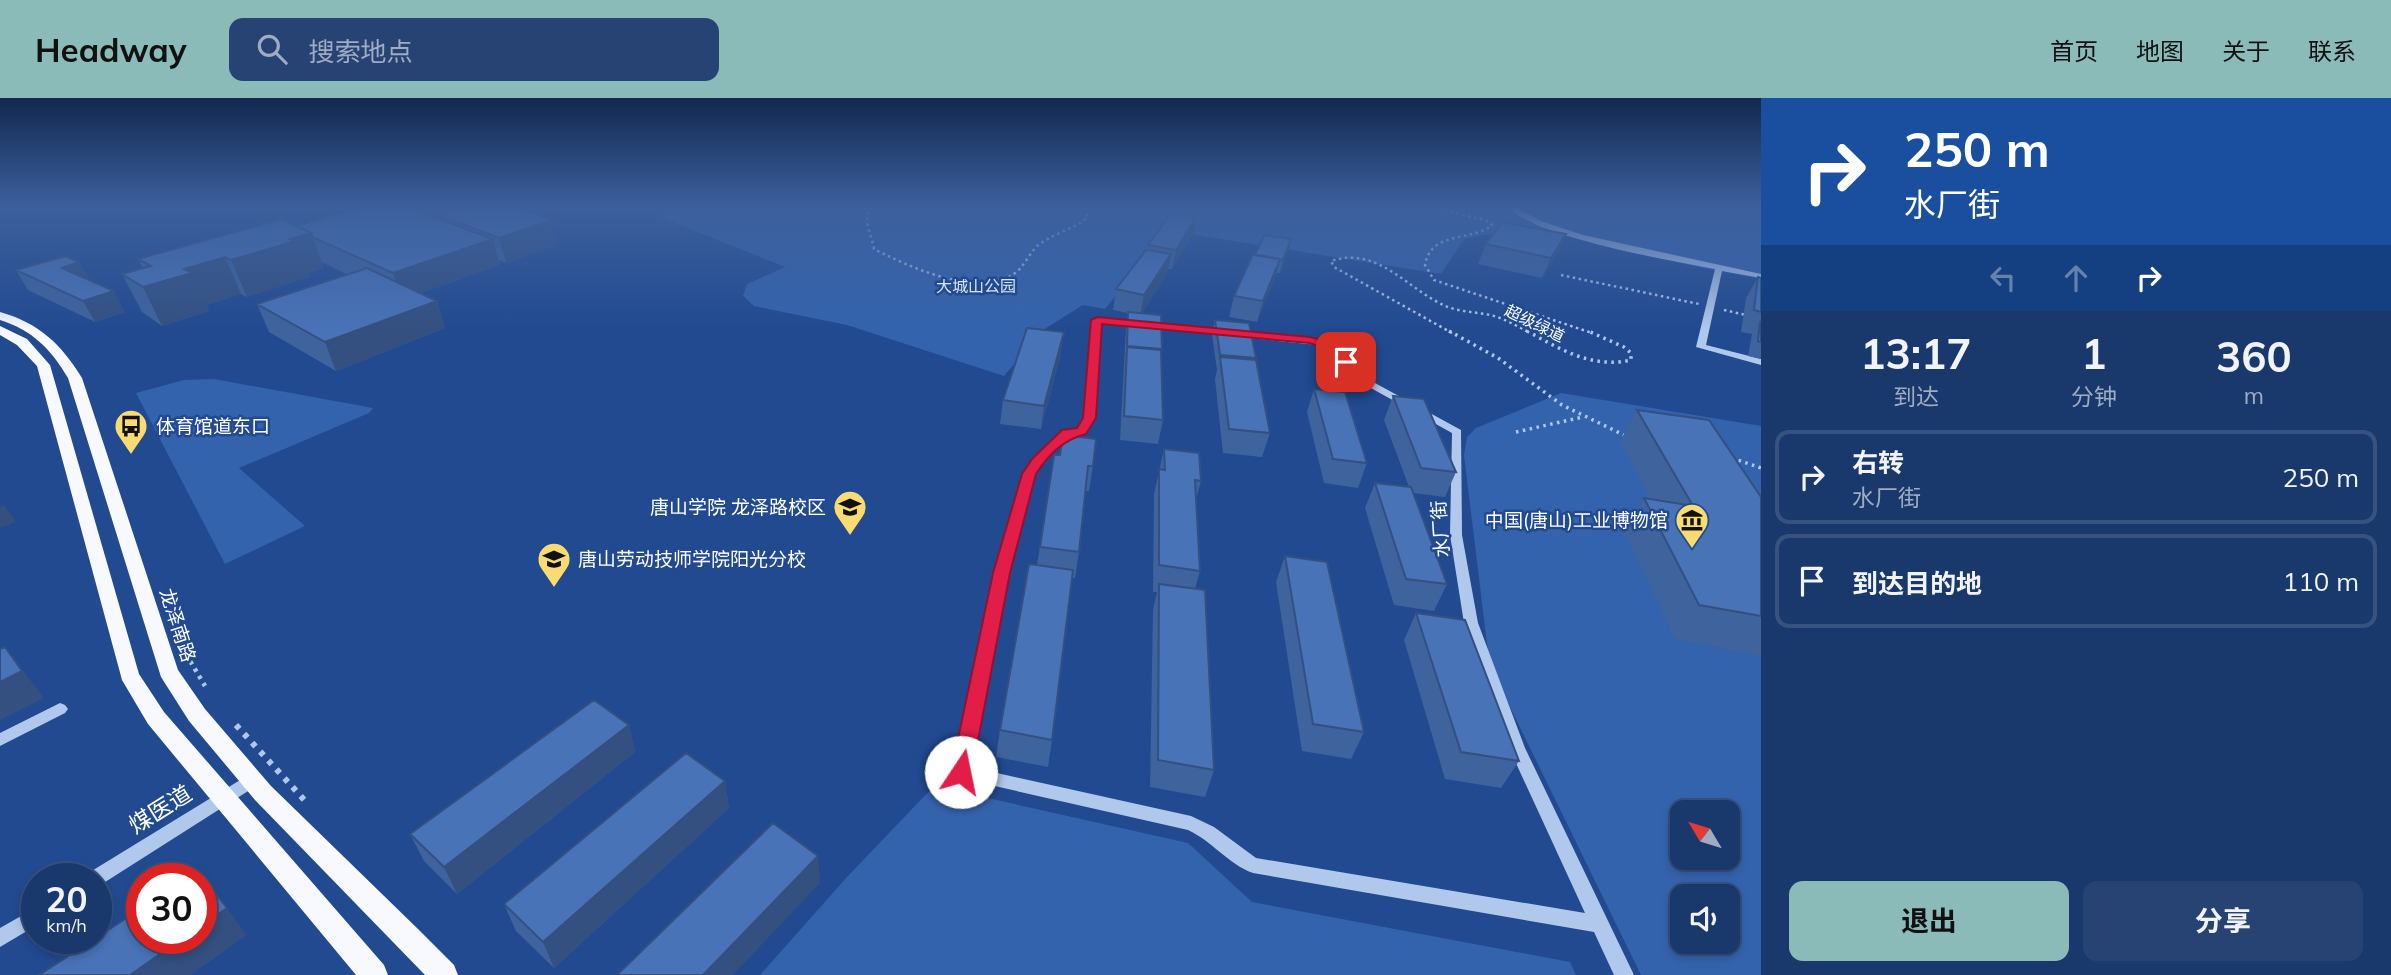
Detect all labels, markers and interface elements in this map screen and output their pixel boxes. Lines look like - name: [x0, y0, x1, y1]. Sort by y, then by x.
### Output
- search box: [229, 18, 719, 81]
- text: Headway: [35, 29, 187, 70]
- icon: search: [253, 30, 291, 68]
- text: 搜索地点: [309, 35, 413, 68]
- text: 首页: [2050, 36, 2098, 66]
- text: 地图: [2136, 36, 2184, 66]
- text: 关于: [2222, 36, 2270, 66]
- text: 联系: [2308, 36, 2356, 66]
- text: 250 m: [1904, 118, 2050, 179]
- icon: right: [1789, 126, 1880, 217]
- text: 水厂街: [1904, 184, 2000, 224]
- icon: left: [1984, 259, 2022, 297]
- icon: ahead: [2057, 259, 2095, 297]
- icon: right: [2130, 259, 2168, 297]
- park label: 大城山公园: [936, 276, 1016, 296]
- street label: 超级绿道: [1502, 300, 1568, 346]
- text: 13:17: [1860, 327, 1972, 380]
- text: 1: [2081, 327, 2106, 380]
- text: 360: [2216, 330, 2292, 383]
- pin: [1316, 332, 1376, 392]
- icon: arrive: [1327, 343, 1365, 381]
- text: m: [2244, 381, 2264, 410]
- text: 到达: [1893, 382, 1939, 411]
- text: 分钟: [2071, 382, 2117, 411]
- bus stop icon: 体育馆道东口: [112, 407, 150, 456]
- place label: 体育馆道东口: [156, 414, 270, 438]
- text: 右转: [1852, 446, 1904, 479]
- icon: right: [1793, 458, 1831, 496]
- text: 250 m: [2283, 461, 2359, 494]
- text: 水厂街: [1852, 483, 1921, 512]
- school or university icon: 唐山学院 龙泽路校区: [831, 488, 869, 537]
- place label: 唐山学院 龙泽路校区: [650, 495, 826, 519]
- street label: 水厂街: [1426, 500, 1454, 558]
- museum icon: 中国(唐山)工业博物馆: [1673, 501, 1711, 550]
- place label: 中国(唐山)工业博物馆: [1485, 508, 1668, 532]
- school or university icon: 唐山劳动技师学院阳光分校: [535, 540, 573, 589]
- place label: 唐山劳动技师学院阳光分校: [578, 547, 806, 571]
- icon: arrive: [1793, 562, 1831, 600]
- text: 110 m: [2283, 565, 2359, 598]
- text: 到达目的地: [1852, 567, 1982, 600]
- street label: 龙泽南路: [155, 585, 201, 665]
- position arrow: [924, 735, 998, 809]
- street label: 煤医道: [123, 778, 197, 840]
- north arrow: [1670, 800, 1740, 870]
- map controls: [1670, 800, 1740, 954]
- speed limit sign: 30: [126, 863, 217, 954]
- text: 20: [45, 877, 88, 921]
- button: 退出: [1789, 881, 2069, 961]
- button: 分享: [2083, 881, 2363, 961]
- button: sound: [1670, 884, 1740, 954]
- text: km/h: [46, 914, 87, 937]

